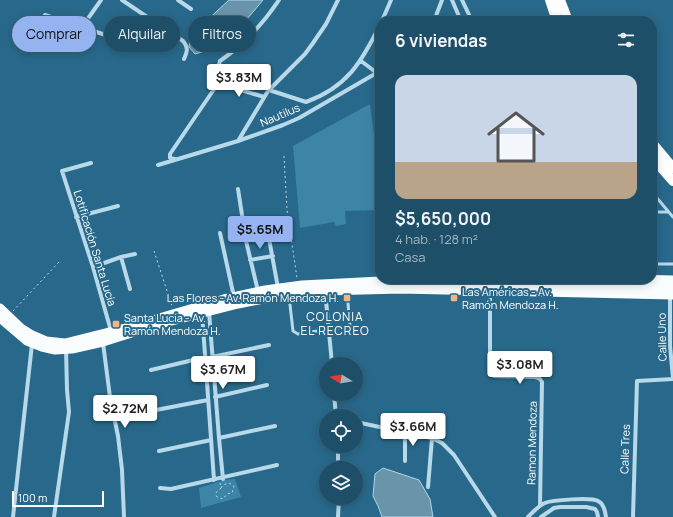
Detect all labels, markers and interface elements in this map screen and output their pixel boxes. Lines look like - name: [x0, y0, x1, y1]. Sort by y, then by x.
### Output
- chip: Comprar: [12, 16, 96, 52]
- chip: Alquilar: [104, 16, 180, 52]
- chip: Filtros: [188, 16, 256, 52]
- text: 6 viviendas: [395, 29, 487, 52]
- icon: filters: [615, 29, 637, 51]
- pin: $3.83M: [206, 64, 272, 98]
- text: $3.83M: [216, 68, 262, 86]
- street label: Nautilus: [258, 99, 302, 130]
- icon: home: [480, 101, 552, 173]
- street label: Lotificación Santa Lucía: [71, 188, 120, 308]
- text: $5,650,000: [395, 207, 491, 230]
- pin: $5.65M: [227, 216, 293, 250]
- text: $5.65M: [237, 220, 283, 238]
- text: 4 hab. · 128 m²: [395, 230, 478, 248]
- text: Casa: [395, 248, 426, 266]
- place label: Las Américas - Av. Ramón Mendoza H.: [462, 284, 559, 312]
- place label: Las Flores - Av. Ramón Mendoza H.: [167, 290, 339, 305]
- marker: Las Flores - Av. Ramón Mendoza H.: [342, 293, 352, 303]
- marker: Las Américas - Av. Ramón Mendoza H.: [449, 293, 459, 303]
- district label: COLONIA EL RECREO: [300, 308, 370, 339]
- place label: Santa Lucía - Av. Ramón Mendoza H.: [124, 310, 221, 338]
- street label: Calle Uno: [654, 312, 669, 361]
- marker: Santa Lucía - Av. Ramón Mendoza H.: [111, 319, 121, 329]
- pin: $3.08M: [487, 351, 553, 385]
- text: $3.08M: [496, 355, 544, 373]
- pin: $3.67M: [190, 356, 256, 390]
- north arrow: [319, 357, 363, 401]
- map controls: [319, 357, 363, 505]
- text: $3.67M: [200, 360, 246, 378]
- pin: $2.72M: [92, 395, 158, 429]
- text: $2.72M: [102, 399, 148, 417]
- street label: Ramon Mendoza: [523, 401, 540, 485]
- button: locate: [319, 409, 363, 453]
- pin: $3.66M: [380, 413, 446, 447]
- text: $3.66M: [390, 417, 436, 435]
- street label: Calle Tres: [616, 424, 633, 474]
- button: layers: [319, 461, 363, 505]
- scale bar: [12, 489, 104, 508]
- text: 100 m: [18, 490, 47, 505]

